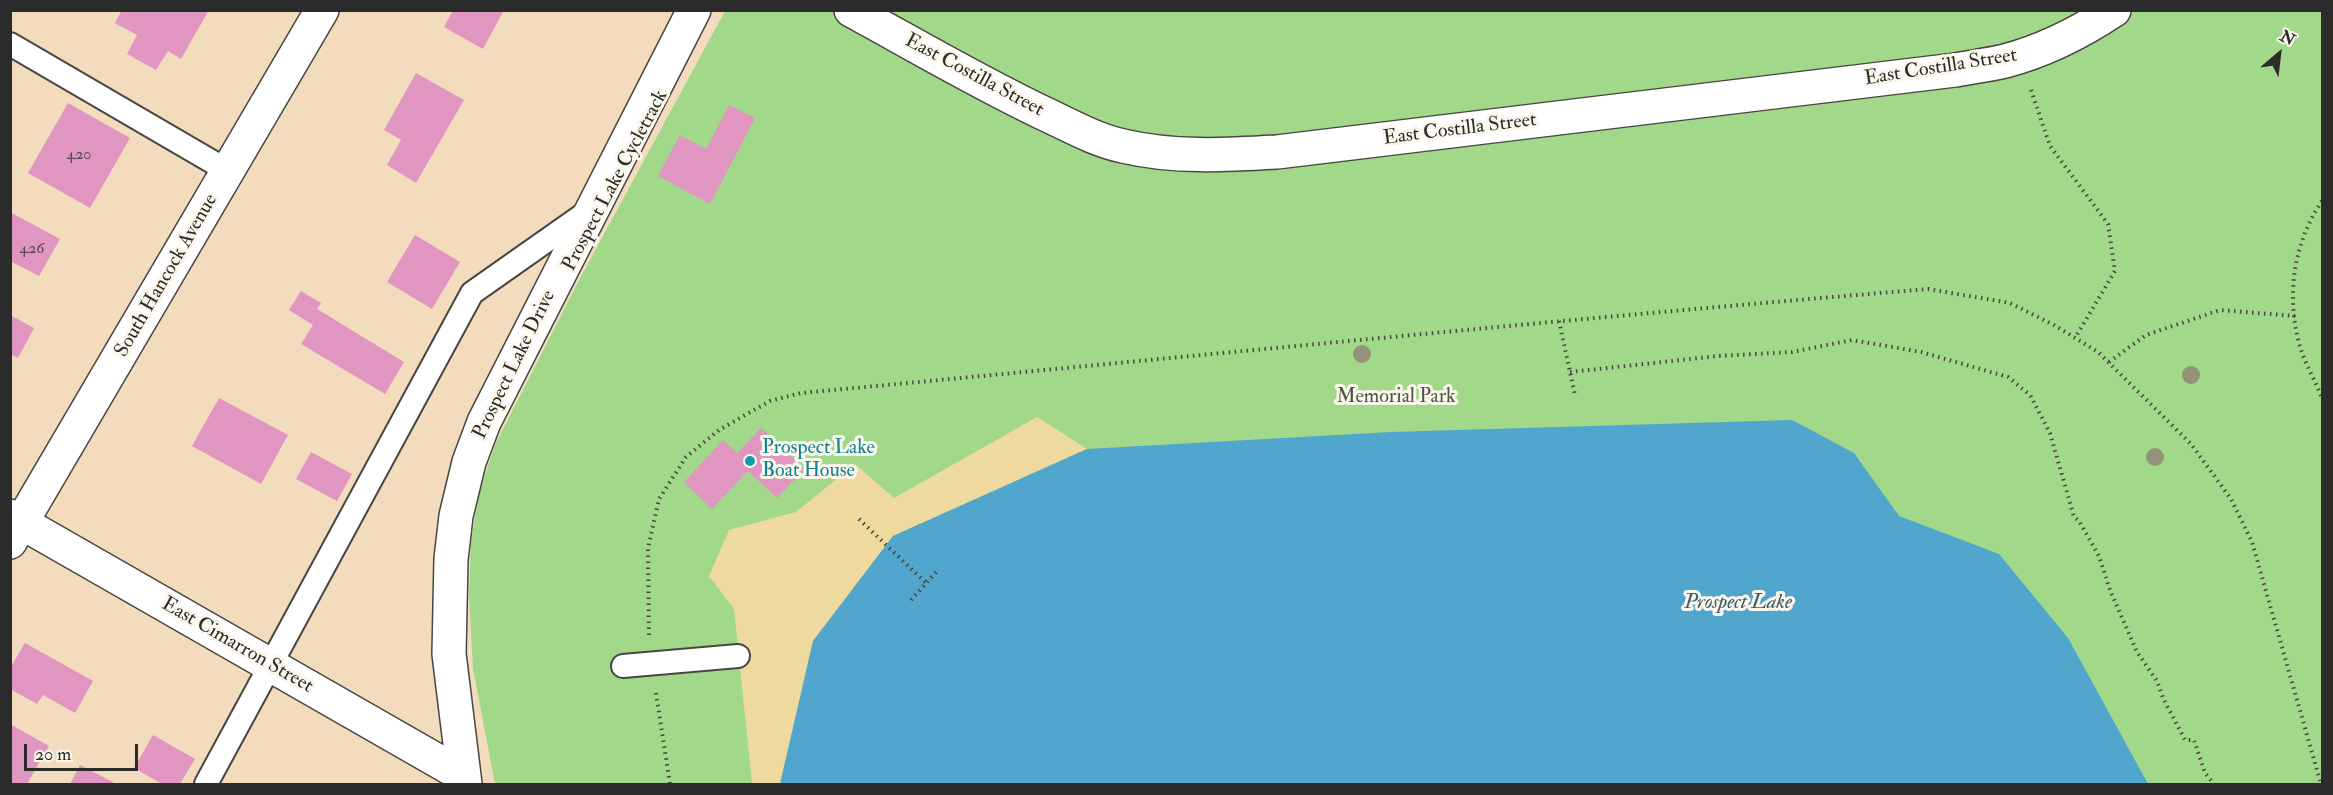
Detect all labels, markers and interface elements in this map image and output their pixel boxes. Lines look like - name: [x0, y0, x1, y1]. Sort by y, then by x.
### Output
- north arrow: [2249, 24, 2309, 84]
- text: N: [2276, 26, 2298, 50]
- street label: East Costilla Street: [900, 29, 1048, 123]
- street label: East Costilla Street: [1863, 44, 2019, 92]
- street label: Prospect Lake Cycletrack: [558, 86, 674, 276]
- street label: East Costilla Street: [1382, 109, 1538, 151]
- house number: 420: [67, 146, 91, 166]
- street label: South Hancock Avenue: [110, 190, 224, 362]
- house number: 426: [20, 240, 44, 260]
- street label: Prospect Lake Drive: [468, 287, 562, 443]
- park label: Memorial Park: [1336, 386, 1456, 410]
- place label: Prospect Lake Boat House: [762, 437, 875, 484]
- marker: Prospect Lake Boat House: [743, 454, 757, 468]
- water label: Prospect Lake: [1684, 590, 1792, 616]
- street label: East Cimarron Street: [157, 593, 317, 699]
- scale bar: [27, 732, 141, 770]
- text: 20 m: [35, 743, 71, 766]

